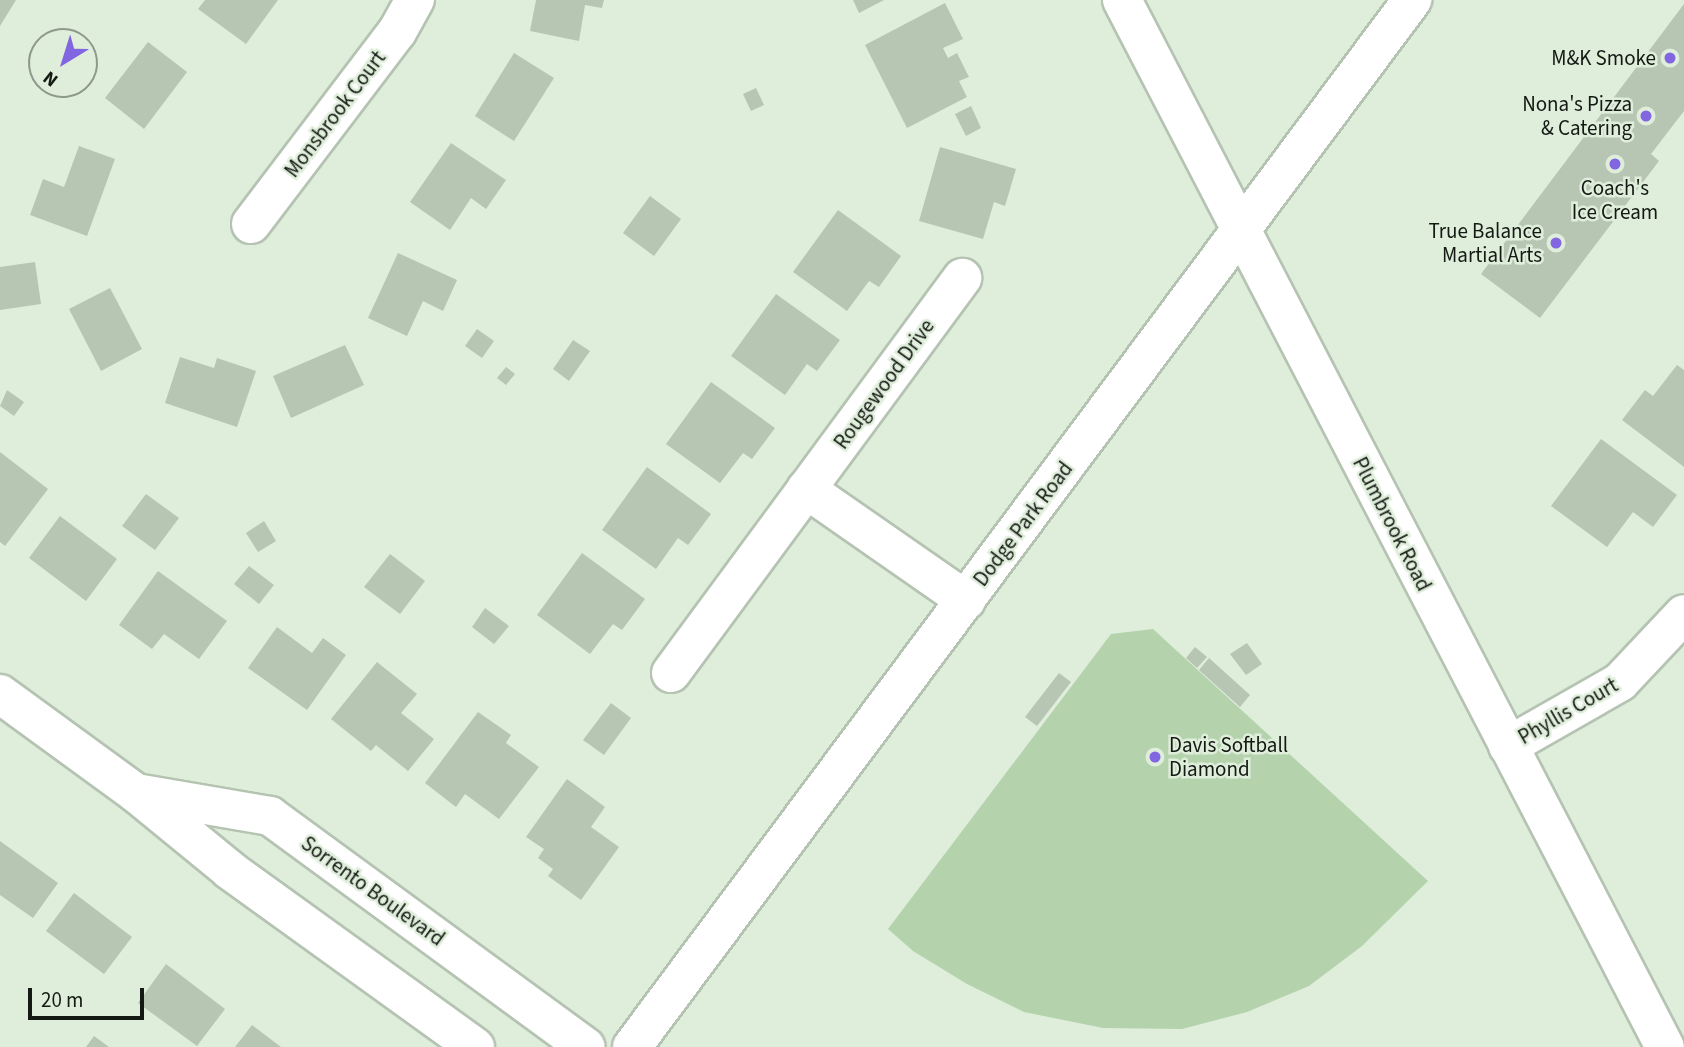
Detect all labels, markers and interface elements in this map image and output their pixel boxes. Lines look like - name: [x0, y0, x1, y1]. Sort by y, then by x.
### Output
- north arrow: [28, 28, 98, 98]
- place label: M&K Smoke: [1551, 45, 1656, 71]
- street label: Monsbrook Court: [279, 46, 391, 182]
- marker: M&K Smoke: [1662, 50, 1678, 66]
- text: N: [38, 64, 64, 93]
- place label: Nona's Pizza & Catering: [1522, 91, 1632, 141]
- marker: Nona's Pizza & Catering: [1638, 108, 1654, 124]
- marker: Coach's Ice Cream: [1607, 156, 1623, 172]
- place label: Coach's Ice Cream: [1572, 175, 1658, 225]
- place label: True Balance Martial Arts: [1428, 218, 1542, 268]
- marker: True Balance Martial Arts: [1548, 235, 1564, 251]
- street label: Rougewood Drive: [828, 314, 940, 454]
- street label: Plumbrook Road: [1347, 453, 1437, 595]
- street label: Dodge Park Road: [968, 457, 1078, 591]
- street label: Phyllis Court: [1514, 672, 1622, 750]
- place label: Davis Softball Diamond: [1169, 732, 1288, 782]
- marker: Davis Softball Diamond: [1147, 749, 1163, 765]
- street label: Sorrento Boulevard: [296, 831, 450, 951]
- scale bar: [32, 974, 147, 1018]
- text: 20 m: [41, 985, 83, 1015]

